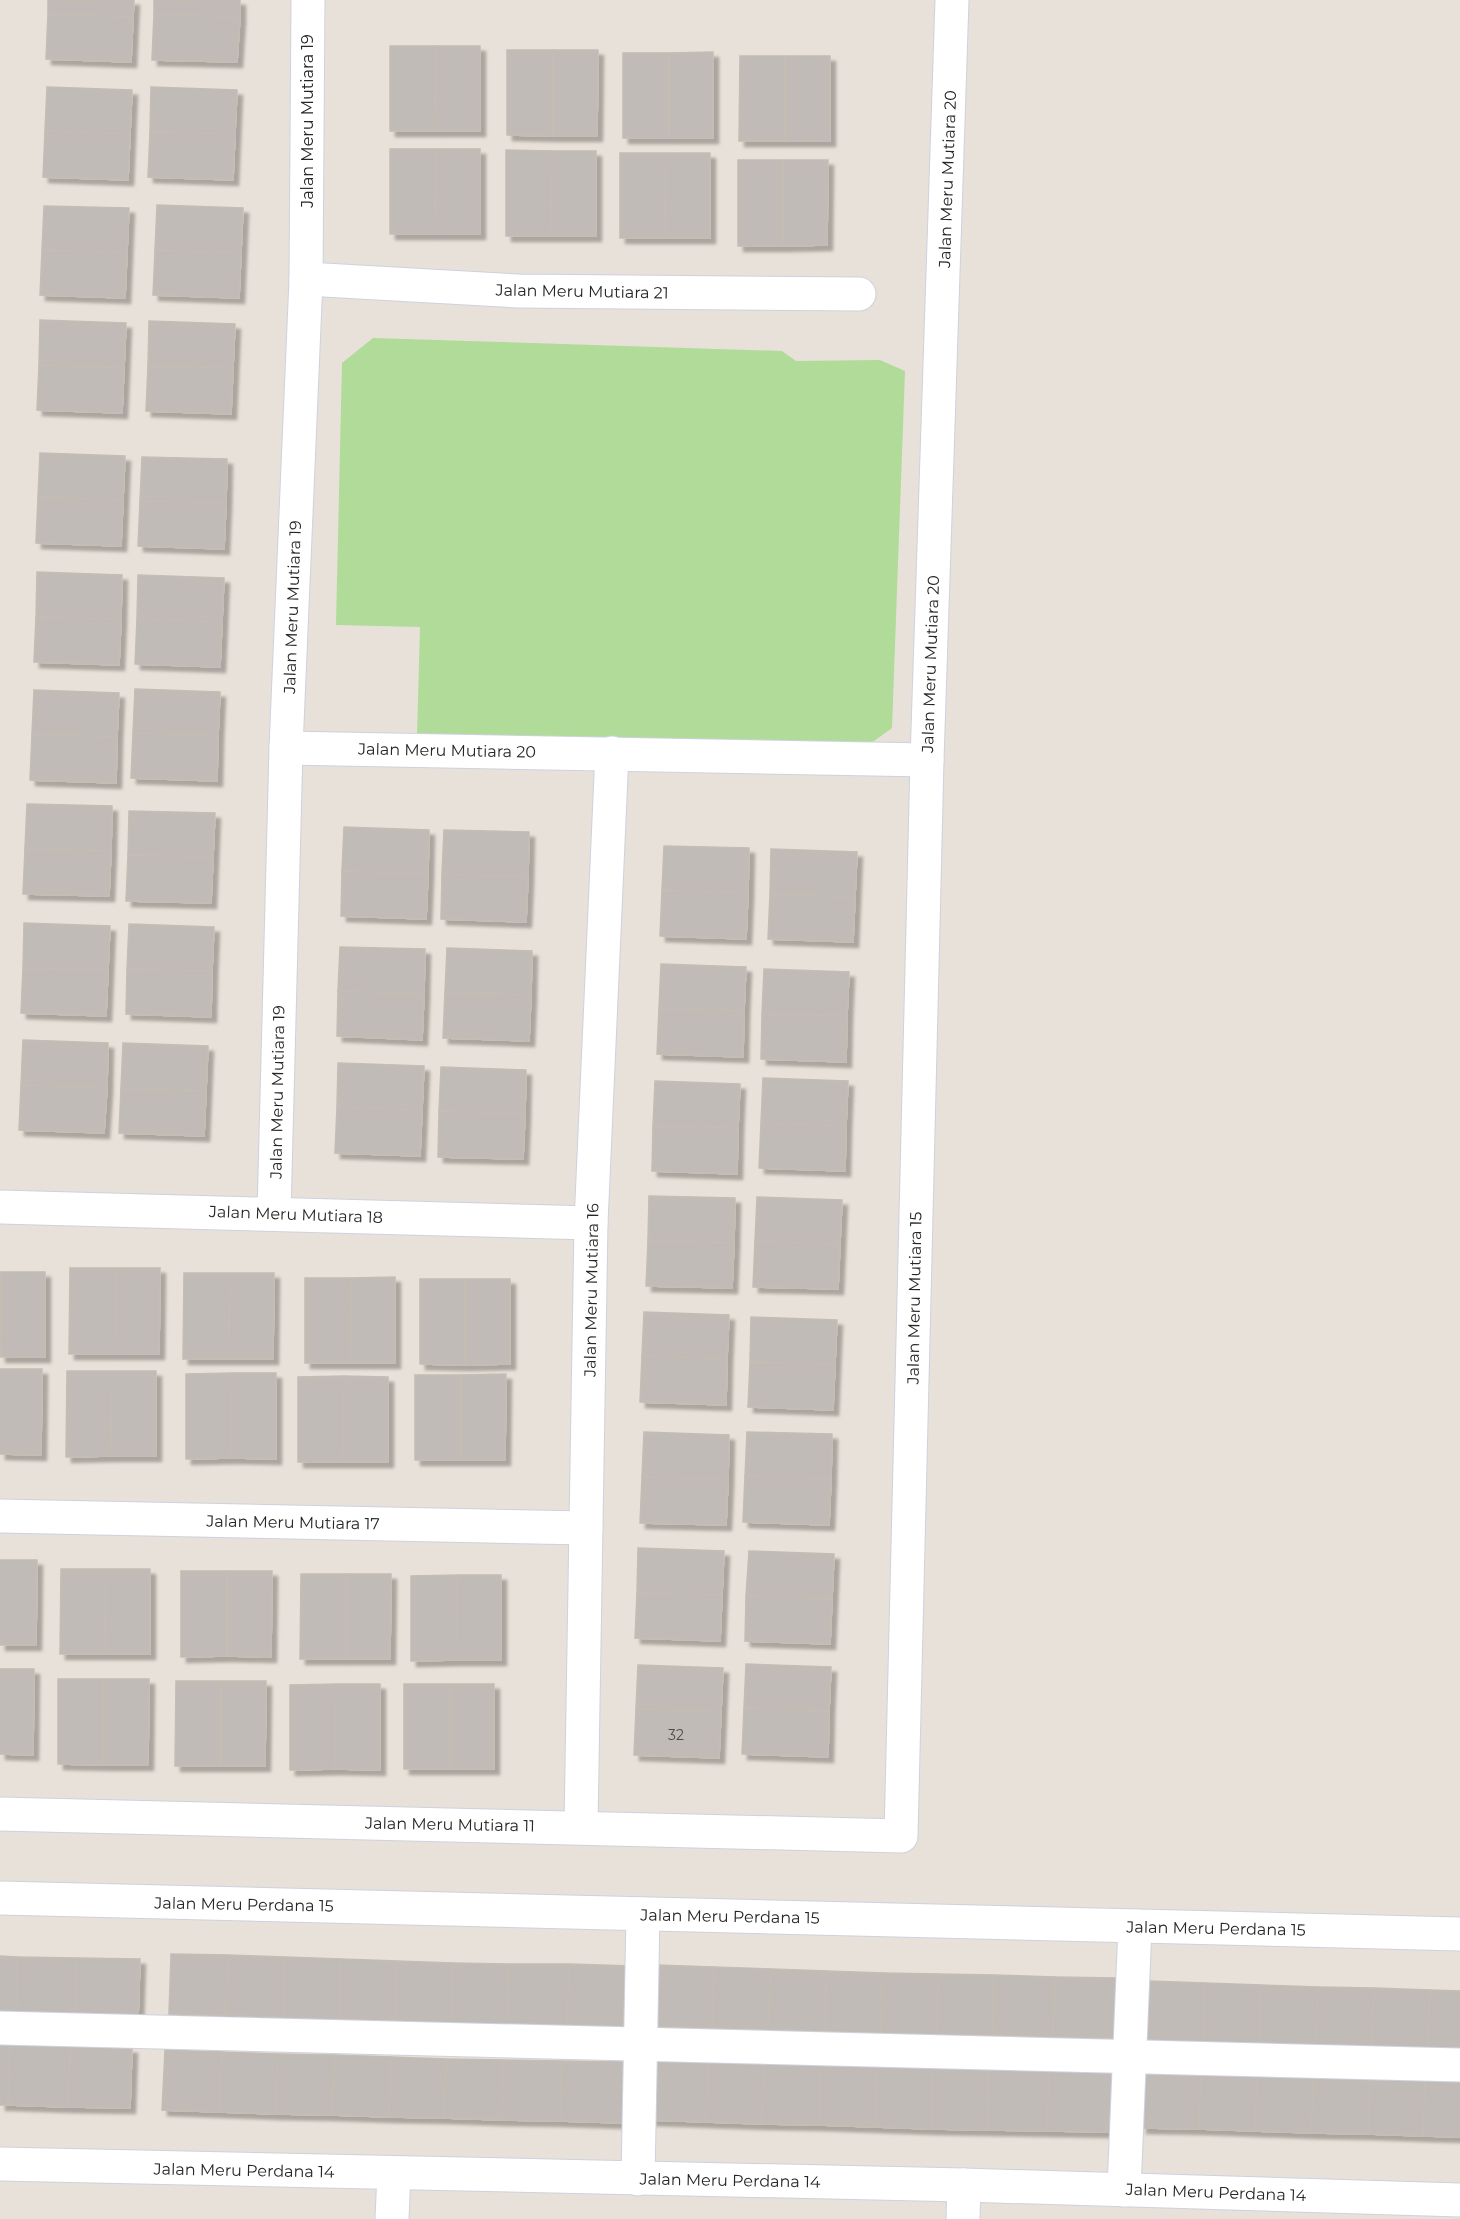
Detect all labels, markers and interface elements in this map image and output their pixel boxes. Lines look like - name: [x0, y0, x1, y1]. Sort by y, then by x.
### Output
- street label: Jalan Meru Mutiara 19: [298, 34, 317, 209]
- street label: Jalan Meru Mutiara 20: [935, 90, 960, 269]
- street label: Jalan Meru Mutiara 21: [494, 280, 669, 303]
- street label: Jalan Meru Mutiara 19: [280, 520, 305, 695]
- street label: Jalan Meru Mutiara 20: [918, 575, 943, 754]
- street label: Jalan Meru Mutiara 20: [357, 739, 536, 762]
- street label: Jalan Meru Mutiara 19: [266, 1005, 289, 1180]
- street label: Jalan Meru Mutiara 18: [208, 1202, 383, 1227]
- street label: Jalan Meru Mutiara 16: [580, 1203, 603, 1378]
- street label: Jalan Meru Mutiara 15: [903, 1211, 926, 1386]
- street label: Jalan Meru Mutiara 17: [205, 1511, 380, 1534]
- house number: 32: [668, 1726, 684, 1744]
- street label: Jalan Meru Mutiara 11: [364, 1814, 535, 1835]
- street label: Jalan Meru Perdana 15: [153, 1893, 334, 1916]
- street label: Jalan Meru Perdana 15: [639, 1905, 820, 1928]
- street label: Jalan Meru Perdana 15: [1125, 1917, 1306, 1940]
- street label: Jalan Meru Perdana 14: [152, 2159, 335, 2182]
- street label: Jalan Meru Perdana 14: [638, 2169, 821, 2192]
- street label: Jalan Meru Perdana 14: [1124, 2180, 1307, 2205]

